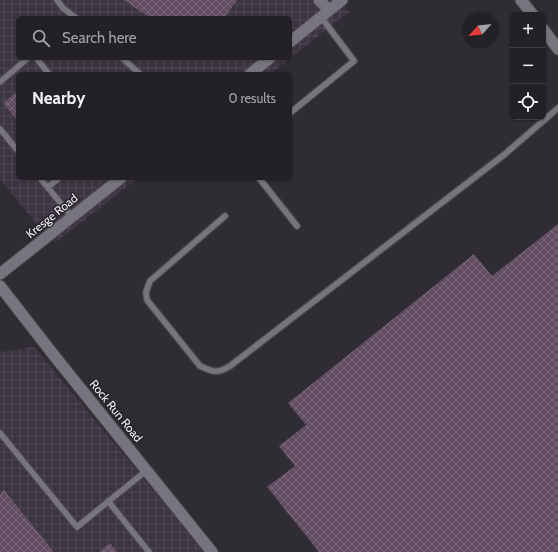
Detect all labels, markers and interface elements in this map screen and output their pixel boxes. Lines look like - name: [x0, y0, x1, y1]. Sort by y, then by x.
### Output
- north arrow: [462, 12, 498, 48]
- map controls: [510, 12, 546, 120]
- button: +: [510, 12, 546, 48]
- search box: [16, 16, 292, 60]
- icon: search: [30, 27, 52, 49]
- text: Search here: [62, 29, 137, 47]
- button: −: [510, 48, 546, 84]
- button: locate: [510, 84, 546, 120]
- text: Nearby: [32, 88, 85, 108]
- text: 0 results: [228, 90, 276, 106]
- street label: Kresge Road: [23, 190, 81, 241]
- street label: Rock Run Road: [87, 376, 146, 445]

